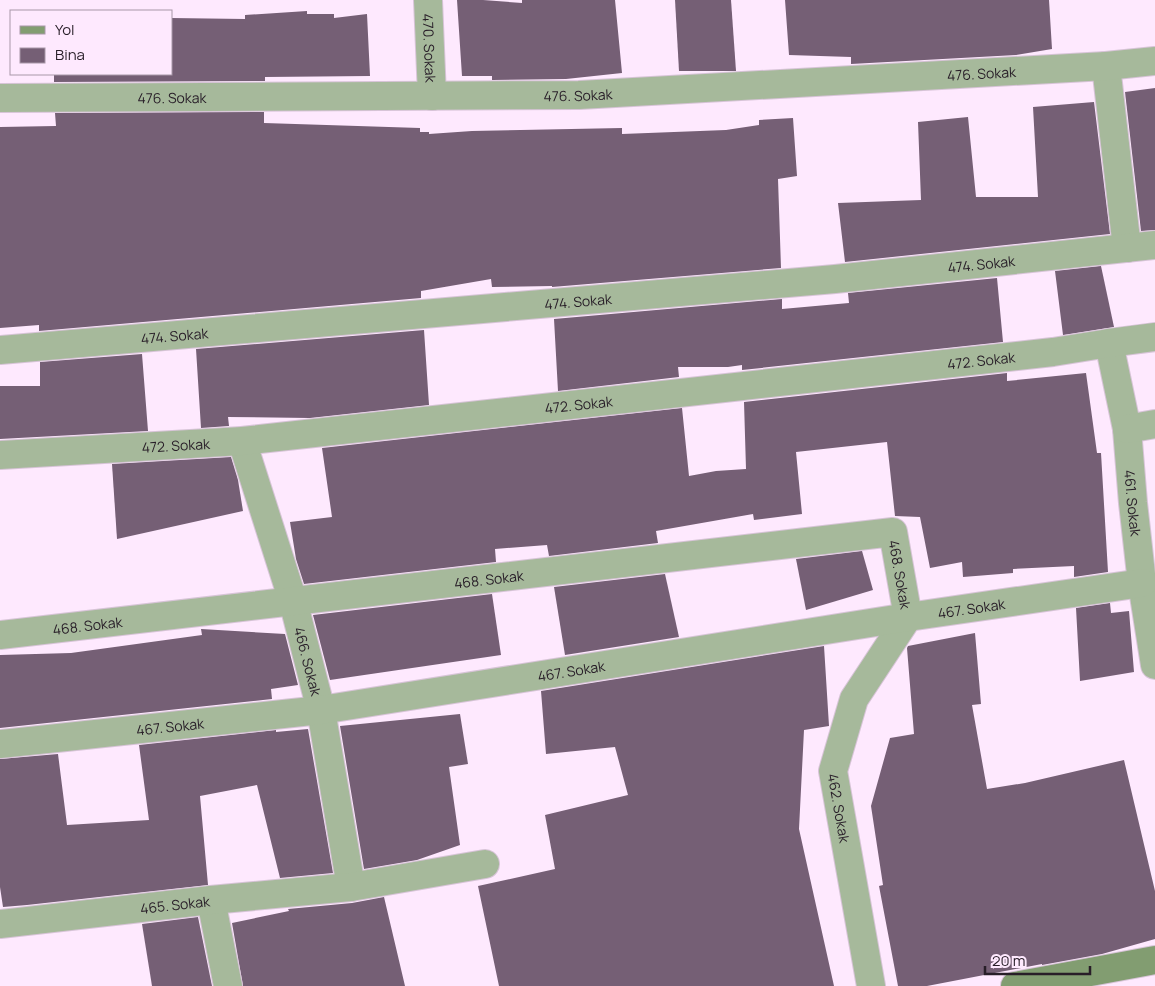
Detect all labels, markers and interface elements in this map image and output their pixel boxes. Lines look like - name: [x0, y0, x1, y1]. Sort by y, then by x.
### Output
- legend: [10, 10, 172, 75]
- street label: 470. Sokak: [419, 13, 441, 84]
- text: Yol: [55, 19, 75, 40]
- text: Bina: [55, 44, 85, 65]
- street label: 476. Sokak: [946, 61, 1017, 84]
- street label: 476. Sokak: [543, 84, 614, 105]
- street label: 476. Sokak: [137, 87, 208, 107]
- street label: 474. Sokak: [946, 250, 1017, 276]
- street label: 474. Sokak: [543, 288, 613, 313]
- street label: 474. Sokak: [140, 323, 210, 348]
- street label: 472. Sokak: [946, 347, 1017, 373]
- street label: 472. Sokak: [544, 391, 615, 417]
- street label: 472. Sokak: [141, 433, 211, 456]
- street label: 461. Sokak: [1121, 469, 1146, 538]
- street label: 468. Sokak: [885, 538, 916, 612]
- street label: 468. Sokak: [453, 565, 526, 592]
- street label: 467. Sokak: [936, 593, 1007, 622]
- street label: 468. Sokak: [52, 611, 124, 638]
- street label: 466. Sokak: [290, 625, 327, 699]
- street label: 467. Sokak: [536, 656, 607, 685]
- street label: 467. Sokak: [135, 713, 206, 739]
- street label: 462. Sokak: [824, 772, 855, 845]
- street label: 465. Sokak: [139, 891, 212, 918]
- scale bar: [985, 944, 1090, 976]
- text: 20 m: [992, 950, 1025, 971]

